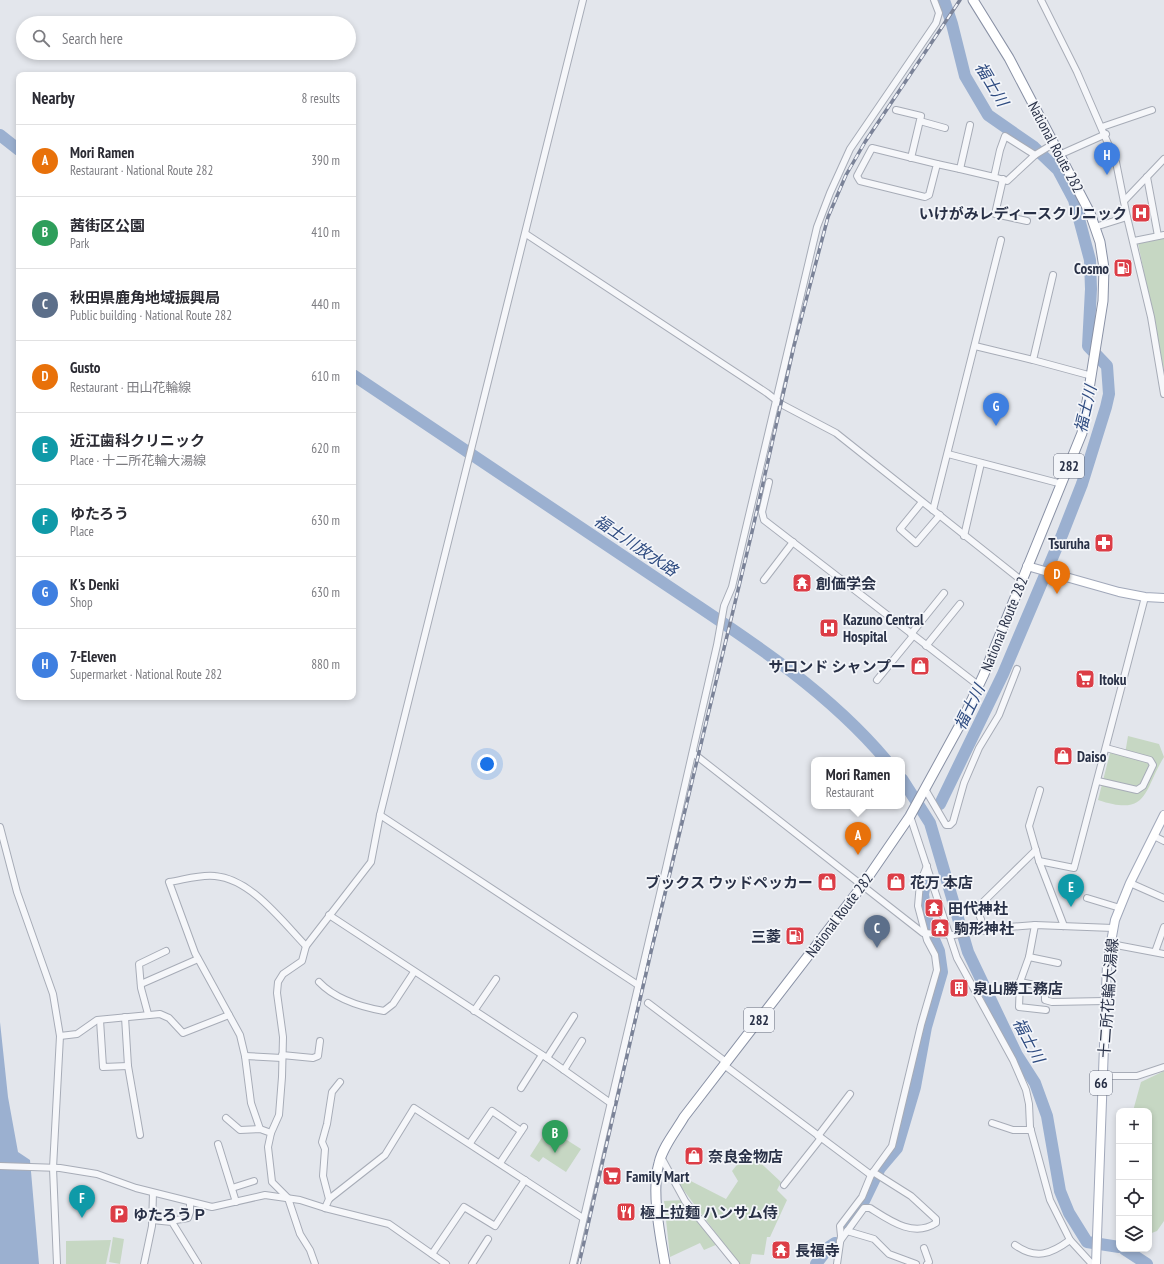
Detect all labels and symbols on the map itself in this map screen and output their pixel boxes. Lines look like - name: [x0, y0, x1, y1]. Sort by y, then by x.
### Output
- water label: 福士川: [971, 58, 1014, 111]
- street label: National Route 282: [1024, 98, 1088, 196]
- pin: H: [1094, 142, 1120, 175]
- hospital icon: いけがみレディースクリニック: [1130, 202, 1152, 224]
- place label: いけがみレディースクリニック: [919, 204, 1127, 223]
- fuel station icon: Cosmo: [1112, 257, 1134, 279]
- place label: Cosmo: [1074, 259, 1109, 278]
- water label: 福士川: [1070, 381, 1101, 435]
- pin: G: [983, 393, 1009, 426]
- road number: 282: [1054, 454, 1084, 478]
- water label: 福士川放水路: [591, 510, 683, 581]
- pharmacy icon: Tsuruha: [1093, 532, 1115, 554]
- place label: Tsuruha: [1048, 534, 1090, 553]
- pin: D: [1044, 561, 1070, 594]
- temple icon: 創価学会: [791, 572, 813, 594]
- place label: 創価学会: [816, 574, 876, 593]
- street label: National Route 282: [976, 574, 1032, 674]
- place label: Kazuno Central Hospital: [843, 610, 924, 646]
- hospital icon: Kazuno Central Hospital: [818, 617, 840, 639]
- shop icon: サロンド シャンプー: [909, 655, 931, 677]
- place label: サロンド シャンプー: [768, 657, 906, 676]
- supermarket icon: Itoku: [1074, 668, 1096, 690]
- place label: Itoku: [1099, 670, 1127, 689]
- water label: 福士川: [949, 679, 989, 733]
- shop icon: Daiso: [1052, 745, 1074, 767]
- place label: Daiso: [1077, 747, 1107, 766]
- your location: [477, 754, 497, 774]
- pin: A: [845, 822, 871, 855]
- street label: National Route 282: [801, 869, 877, 961]
- shop icon: ブックス ウッドペッカー: [816, 871, 838, 893]
- shop icon: 花万 本店: [885, 871, 907, 893]
- place label: ブックス ウッドペッカー: [645, 873, 813, 892]
- place label: 花万 本店: [910, 873, 973, 892]
- pin: E: [1058, 874, 1084, 907]
- temple icon: 田代神社: [923, 897, 945, 919]
- place label: 田代神社: [948, 899, 1008, 918]
- pin: C: [864, 915, 890, 948]
- temple icon: 駒形神社: [929, 917, 951, 939]
- place label: 駒形神社: [954, 919, 1014, 938]
- fuel station icon: 三菱: [784, 925, 806, 947]
- place label: 三菱: [751, 927, 781, 946]
- street label: 十二所花輪大湯線: [1094, 937, 1122, 1059]
- building icon: 泉山勝工務店: [948, 977, 970, 999]
- place label: 泉山勝工務店: [973, 979, 1063, 998]
- road number: 282: [744, 1008, 774, 1032]
- water label: 福士川: [1009, 1014, 1050, 1068]
- road number: 66: [1090, 1071, 1112, 1095]
- pin: B: [542, 1120, 568, 1153]
- shop icon: 奈良金物店: [683, 1145, 705, 1167]
- place label: 奈良金物店: [708, 1147, 783, 1166]
- supermarket icon: Family Mart: [601, 1165, 623, 1187]
- place label: Family Mart: [626, 1167, 690, 1186]
- pin: F: [69, 1185, 95, 1218]
- restaurant icon: 極上拉麺 ハンサム侍: [615, 1201, 637, 1223]
- parking icon: ゆたろうＰ: [108, 1203, 130, 1225]
- place label: 極上拉麺 ハンサム侍: [640, 1203, 778, 1222]
- place label: ゆたろうＰ: [133, 1205, 207, 1224]
- temple icon: 長福寺: [770, 1239, 792, 1261]
- place label: 長福寺: [795, 1241, 840, 1260]

